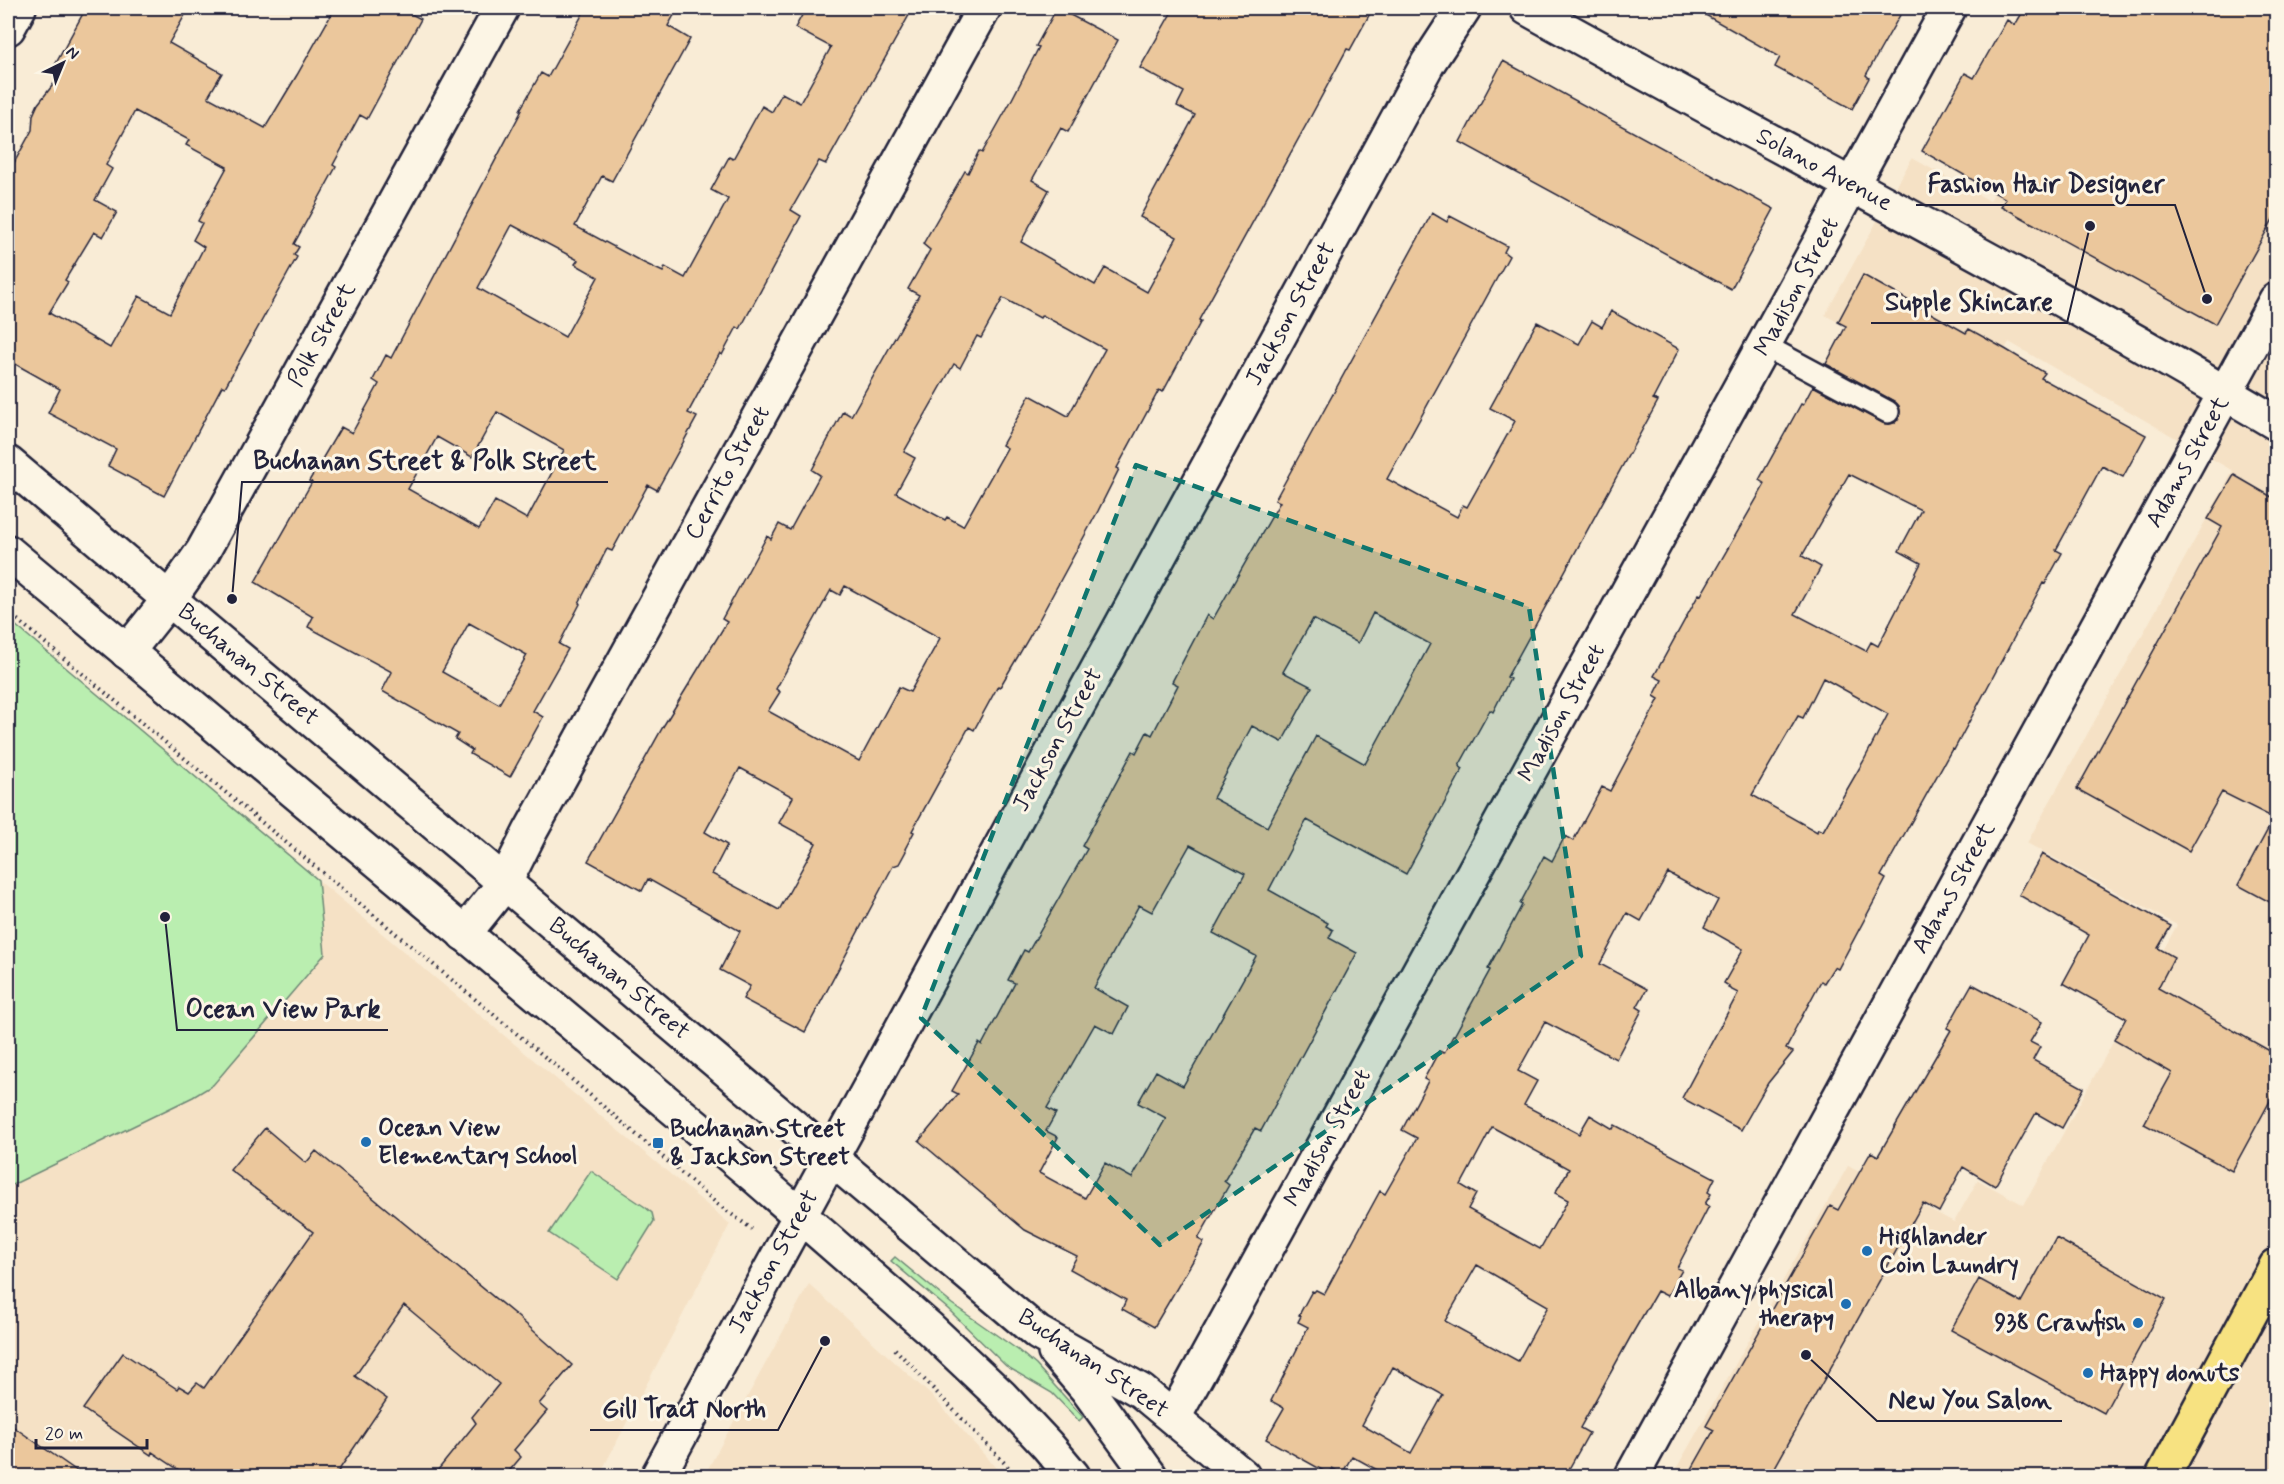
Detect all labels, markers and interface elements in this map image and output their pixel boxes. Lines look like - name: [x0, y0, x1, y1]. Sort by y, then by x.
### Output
- north arrow: [33, 33, 93, 93]
- text: N: [61, 42, 83, 64]
- street label: Solano Avenue: [1750, 121, 1898, 219]
- callout: Fashion Hair Designer: [1916, 161, 2175, 205]
- text: Fashion Hair Designer: [1927, 168, 2166, 205]
- street label: Madison Street: [1747, 212, 1847, 362]
- street label: Jackson Street: [1239, 237, 1343, 391]
- street label: Polk Street: [281, 277, 363, 393]
- callout: Supple Skincare: [1871, 279, 2067, 323]
- text: Supple Skincare: [1885, 286, 2053, 320]
- street label: Adams Street: [2139, 391, 2237, 533]
- street label: Cerrito Street: [678, 400, 778, 546]
- callout: Buchanan Street & Polk Street: [242, 438, 608, 482]
- text: Buchanan Street & Polk Street: [253, 445, 597, 479]
- street label: Buchanan Street: [171, 597, 325, 733]
- street label: Madison Street: [1511, 638, 1613, 788]
- street label: Jackson Street: [1006, 663, 1110, 817]
- street label: Adams Street: [1905, 817, 2003, 959]
- street label: Buchanan Street: [542, 911, 696, 1047]
- callout: Ocean View Park: [177, 986, 388, 1030]
- text: Ocean View Park: [185, 993, 381, 1027]
- street label: Madison Street: [1277, 1063, 1379, 1213]
- place label: Ocean View Elementary School: [378, 1113, 578, 1172]
- place label: Buchanan Street & Jackson Street: [670, 1114, 850, 1173]
- marker: Ocean View Elementary School: [359, 1135, 373, 1149]
- marker: Buchanan Street & Jackson Street: [651, 1136, 665, 1150]
- street label: Jackson Street: [722, 1185, 826, 1339]
- place label: Highlander Coin Laundry: [1879, 1222, 2019, 1281]
- marker: Highlander Coin Laundry: [1860, 1244, 1874, 1258]
- place label: Albany physical therapy: [1674, 1275, 1834, 1334]
- marker: Albany physical therapy: [1839, 1297, 1853, 1311]
- street label: Buchanan Street: [1012, 1302, 1174, 1426]
- place label: 938 Crawfish: [1994, 1308, 2126, 1339]
- marker: 938 Crawfish: [2131, 1316, 2145, 1330]
- place label: Happy donuts: [2100, 1358, 2240, 1389]
- marker: Happy donuts: [2081, 1366, 2095, 1380]
- callout: New You Salon: [1877, 1377, 2062, 1421]
- text: New You Salon: [1888, 1384, 2052, 1418]
- callout: Gill Tract North: [590, 1386, 778, 1430]
- text: Gill Tract North: [602, 1393, 766, 1427]
- scale bar: [36, 1412, 147, 1450]
- text: 20 m: [45, 1422, 83, 1446]

